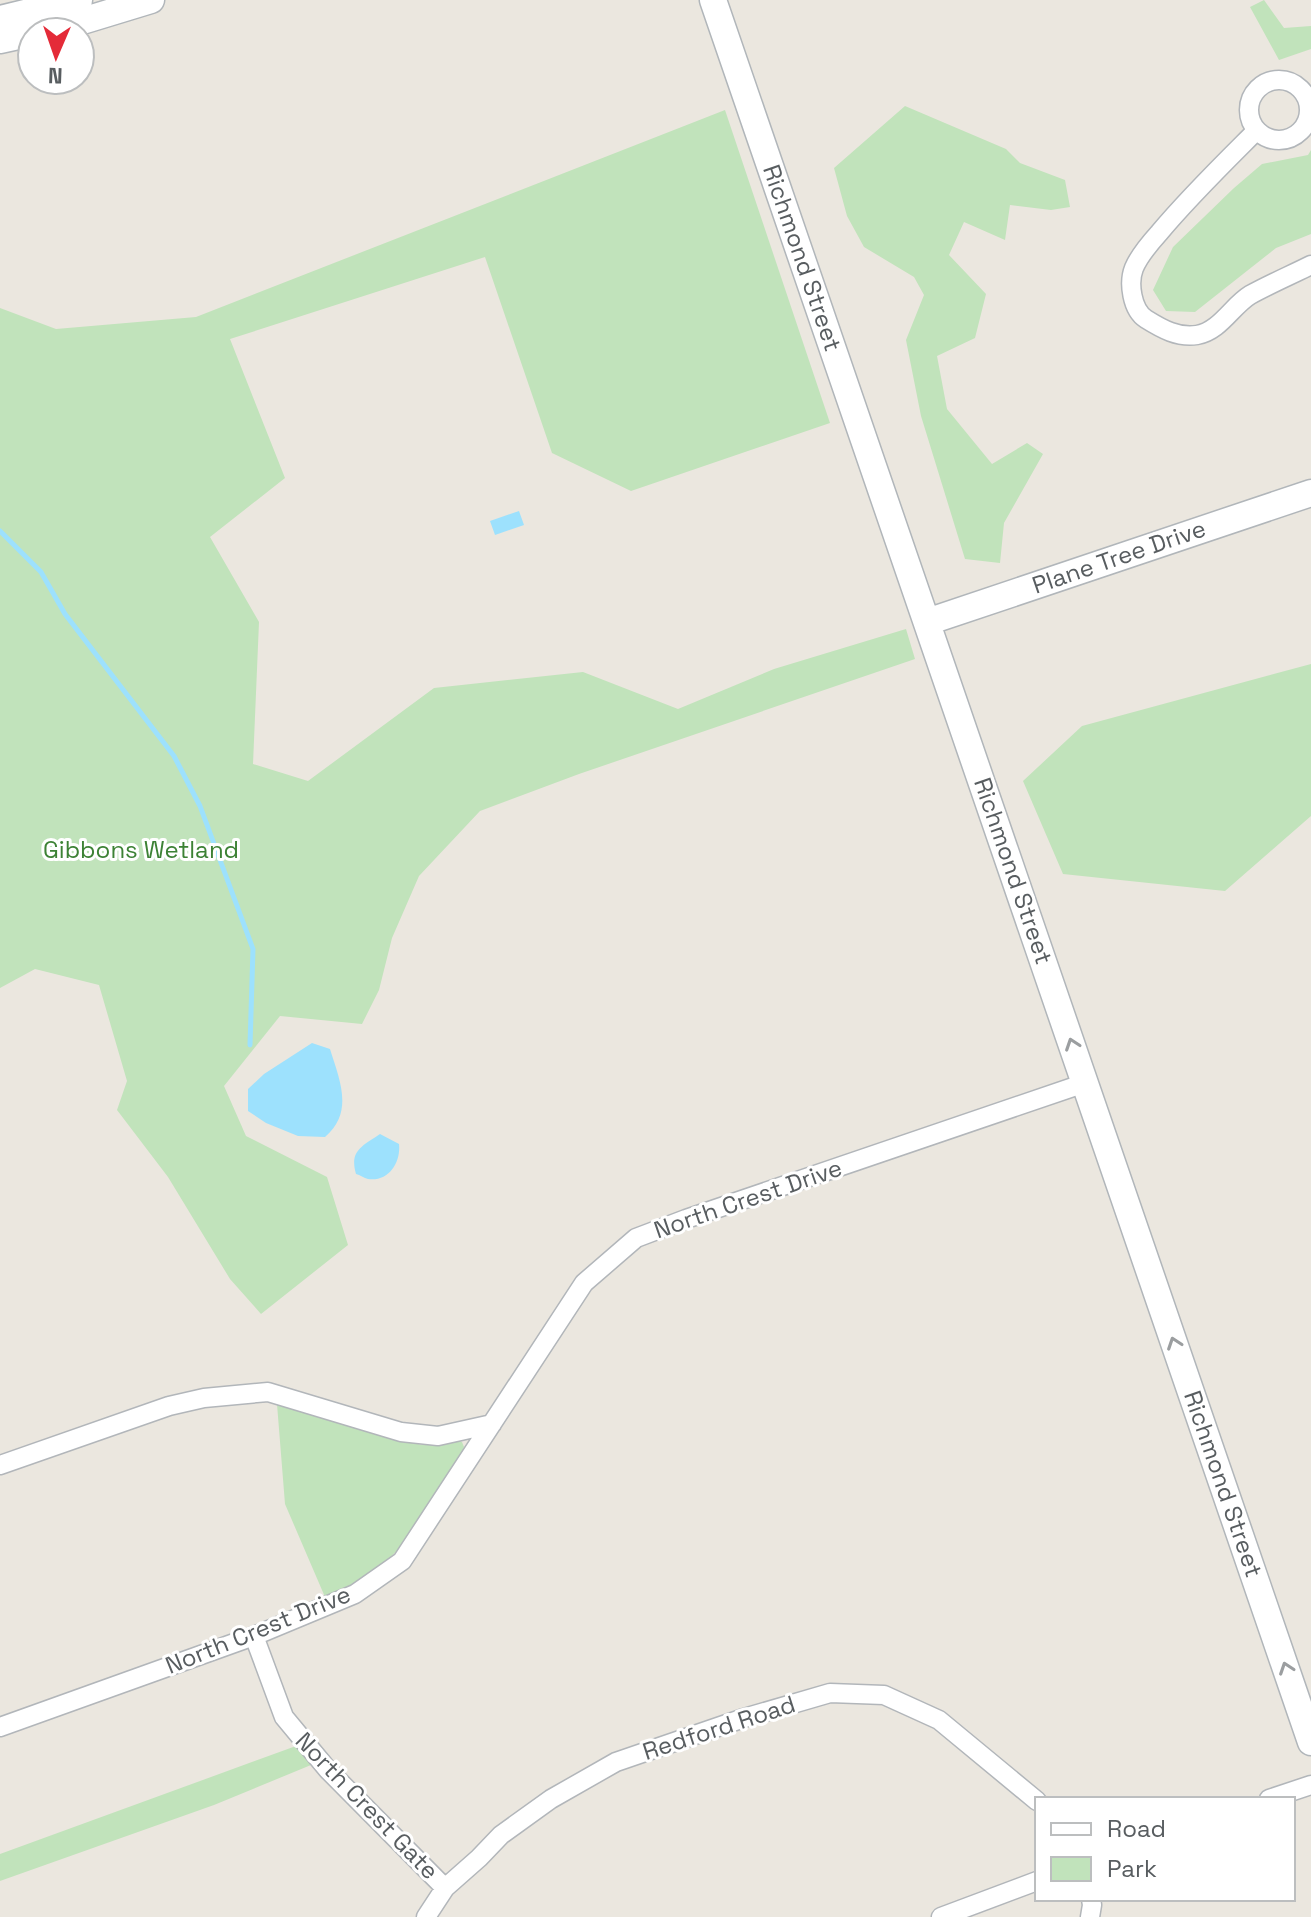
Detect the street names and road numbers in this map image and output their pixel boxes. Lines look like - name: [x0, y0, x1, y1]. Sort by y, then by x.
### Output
- street label: Richmond Street: [756, 160, 849, 355]
- street label: Plane Tree Drive: [1028, 512, 1210, 601]
- street label: Richmond Street: [967, 773, 1060, 968]
- street label: North Crest Drive: [650, 1152, 846, 1245]
- street label: Richmond Street: [1177, 1386, 1270, 1581]
- street label: North Crest Drive: [161, 1578, 355, 1681]
- street label: Redford Road: [639, 1688, 799, 1767]
- street label: North Crest Gate: [289, 1725, 446, 1886]

